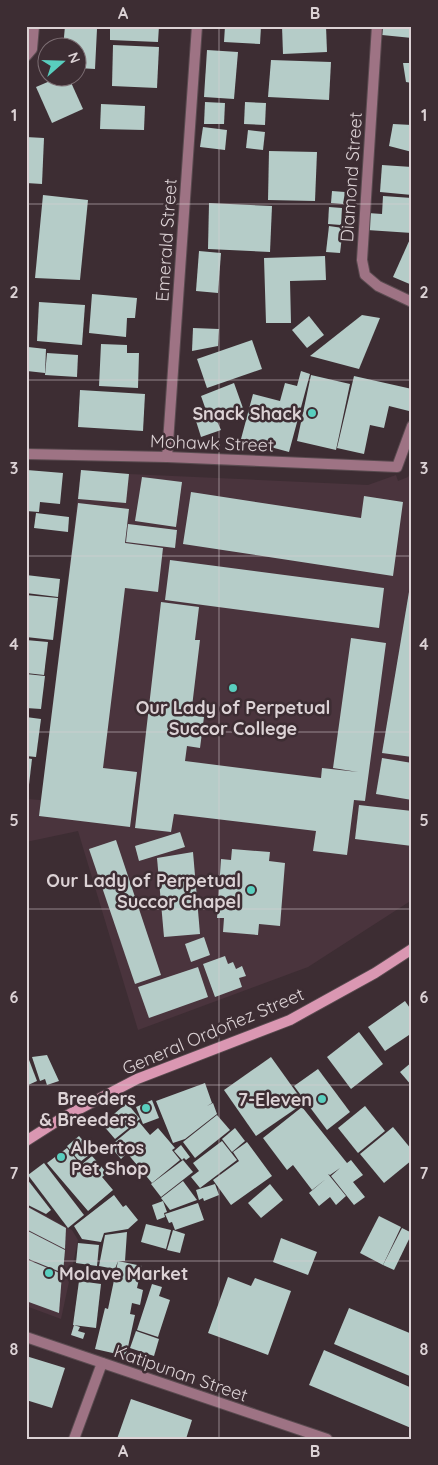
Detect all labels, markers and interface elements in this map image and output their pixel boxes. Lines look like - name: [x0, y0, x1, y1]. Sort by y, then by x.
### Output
- text: A: [118, 3, 129, 23]
- text: B: [310, 3, 320, 23]
- north arrow: [38, 38, 88, 88]
- text: N: [64, 50, 84, 65]
- text: 1: [11, 105, 17, 125]
- text: 1: [421, 105, 427, 125]
- street label: Diamond Street: [335, 111, 367, 243]
- street label: Emerald Street: [150, 178, 182, 302]
- text: 2: [9, 282, 19, 302]
- text: 2: [419, 282, 429, 302]
- place label: Snack Shack: [192, 402, 302, 425]
- marker: Snack Shack: [306, 407, 318, 419]
- street label: Mohawk Street: [150, 429, 274, 457]
- text: 3: [10, 458, 18, 478]
- text: 3: [420, 458, 428, 478]
- text: 4: [9, 634, 19, 654]
- text: 4: [419, 634, 429, 654]
- marker: Our Lady of Perpetual Succor College: [227, 682, 239, 694]
- place label: Our Lady of Perpetual Succor College: [136, 696, 330, 740]
- text: 5: [9, 810, 19, 830]
- text: 5: [419, 810, 429, 830]
- place label: Our Lady of Perpetual Succor Chapel: [46, 869, 241, 913]
- marker: Our Lady of Perpetual Succor Chapel: [245, 884, 257, 896]
- street label: General Ordoñez Street: [119, 982, 307, 1080]
- text: 6: [10, 987, 19, 1007]
- text: 6: [420, 987, 429, 1007]
- place label: Breeders & Breeders: [39, 1087, 136, 1131]
- place label: 7-Eleven: [238, 1088, 312, 1111]
- marker: 7-Eleven: [316, 1093, 328, 1105]
- marker: Breeders & Breeders: [140, 1102, 152, 1114]
- place label: Albertos Pet Shop: [71, 1136, 149, 1180]
- marker: Albertos Pet Shop: [55, 1151, 67, 1163]
- text: 7: [10, 1163, 19, 1183]
- text: 7: [420, 1163, 429, 1183]
- place label: Molave Market: [59, 1262, 188, 1285]
- marker: Molave Market: [43, 1267, 55, 1279]
- text: 8: [10, 1339, 19, 1359]
- street label: Katipunan Street: [111, 1339, 251, 1407]
- text: 8: [420, 1339, 429, 1359]
- text: A: [118, 1441, 129, 1461]
- text: B: [310, 1441, 320, 1461]

